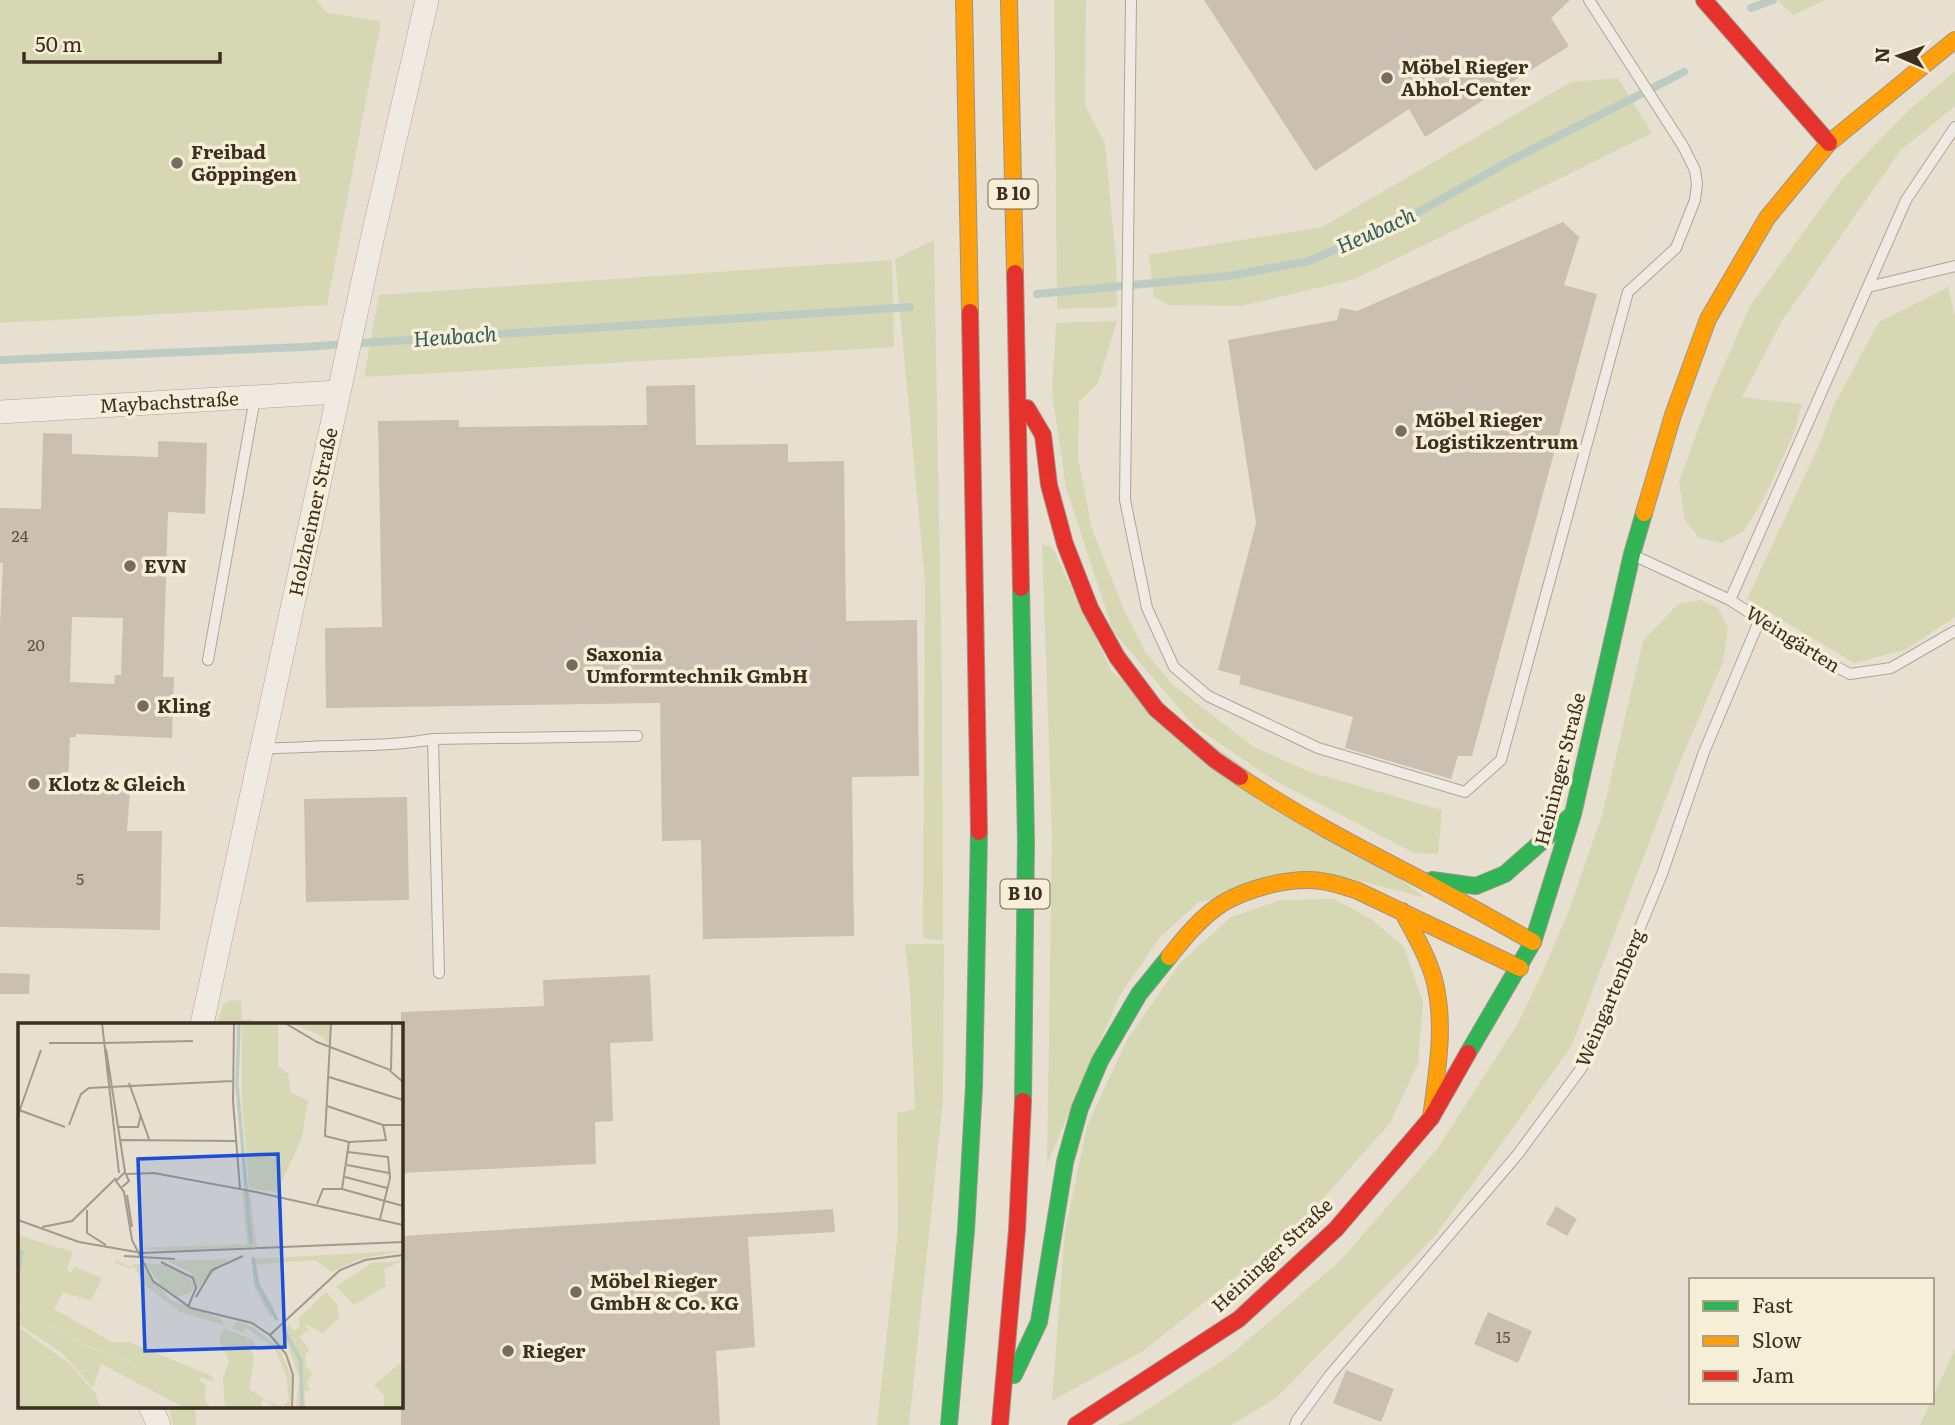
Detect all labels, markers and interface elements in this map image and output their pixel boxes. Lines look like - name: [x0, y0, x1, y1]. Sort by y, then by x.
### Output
- scale bar: [24, 21, 220, 65]
- north arrow: [1864, 21, 1934, 91]
- text: 50 m: [35, 27, 82, 58]
- text: N: [1867, 47, 1895, 64]
- place label: Möbel Rieger Abhol-Center: [1401, 52, 1532, 102]
- marker: Möbel Rieger Abhol-Center: [1379, 70, 1395, 86]
- place label: Freibad Göppingen: [191, 137, 297, 187]
- marker: Freibad Göppingen: [169, 155, 185, 171]
- road number: B 10: [988, 180, 1038, 209]
- water label: Heubach: [1331, 197, 1420, 260]
- water label: Heubach: [412, 316, 498, 353]
- street label: Maybachstraße: [99, 383, 239, 419]
- place label: Möbel Rieger Logistikzentrum: [1415, 405, 1579, 455]
- marker: Möbel Rieger Logistikzentrum: [1393, 423, 1409, 439]
- street label: Holzheimer Straße: [280, 425, 344, 599]
- house number: 24: [12, 523, 29, 547]
- place label: EVN: [144, 551, 187, 579]
- marker: EVN: [122, 558, 138, 574]
- street label: Weingärten: [1741, 598, 1846, 678]
- house number: 20: [27, 632, 45, 656]
- place label: Saxonia Umformtechnik GmbH: [586, 639, 808, 689]
- marker: Saxonia Umformtechnik GmbH: [564, 657, 580, 673]
- street label: Heininger Straße: [1527, 689, 1592, 848]
- place label: Kling: [157, 691, 211, 719]
- marker: Kling: [135, 698, 151, 714]
- place label: Klotz & Gleich: [48, 769, 186, 797]
- marker: Klotz & Gleich: [26, 776, 42, 792]
- house number: 5: [76, 866, 84, 890]
- road number: B 10: [1000, 880, 1050, 908]
- street label: Weingartenberg: [1567, 924, 1651, 1071]
- inset map: [18, 1023, 402, 1408]
- street label: Heininger Straße: [1205, 1191, 1338, 1318]
- place label: Möbel Rieger GmbH & Co. KG: [590, 1266, 739, 1316]
- legend: [1689, 1278, 1934, 1404]
- marker: Möbel Rieger GmbH & Co. KG: [568, 1284, 584, 1300]
- text: Fast: [1752, 1288, 1793, 1319]
- text: Slow: [1752, 1323, 1802, 1354]
- house number: 15: [1496, 1324, 1510, 1348]
- place label: Rieger: [522, 1336, 586, 1364]
- marker: Rieger: [500, 1343, 516, 1359]
- text: Jam: [1752, 1358, 1794, 1389]

